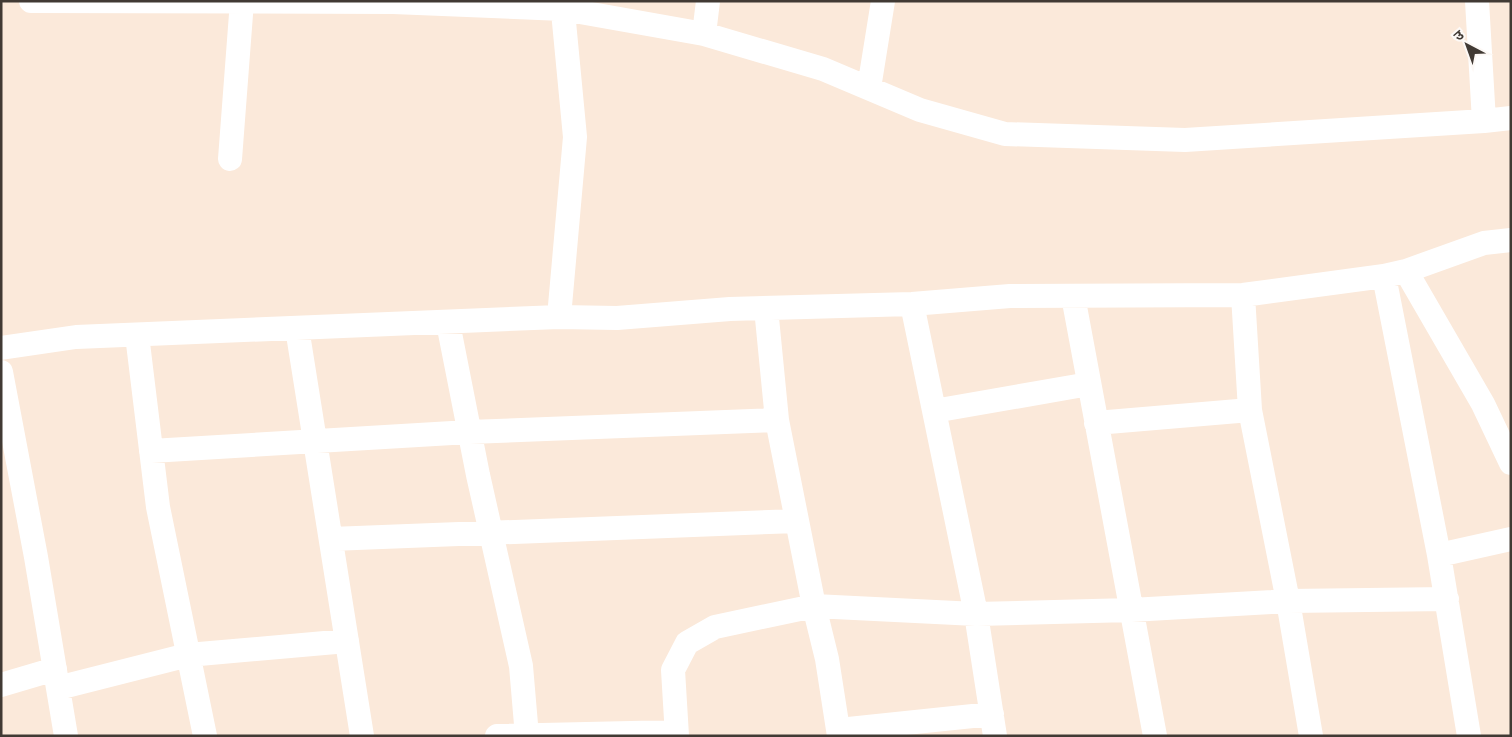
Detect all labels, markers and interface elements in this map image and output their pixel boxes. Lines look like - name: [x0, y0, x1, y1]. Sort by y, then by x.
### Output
- north arrow: [1442, 20, 1492, 70]
- text: उ: [1449, 25, 1468, 45]

